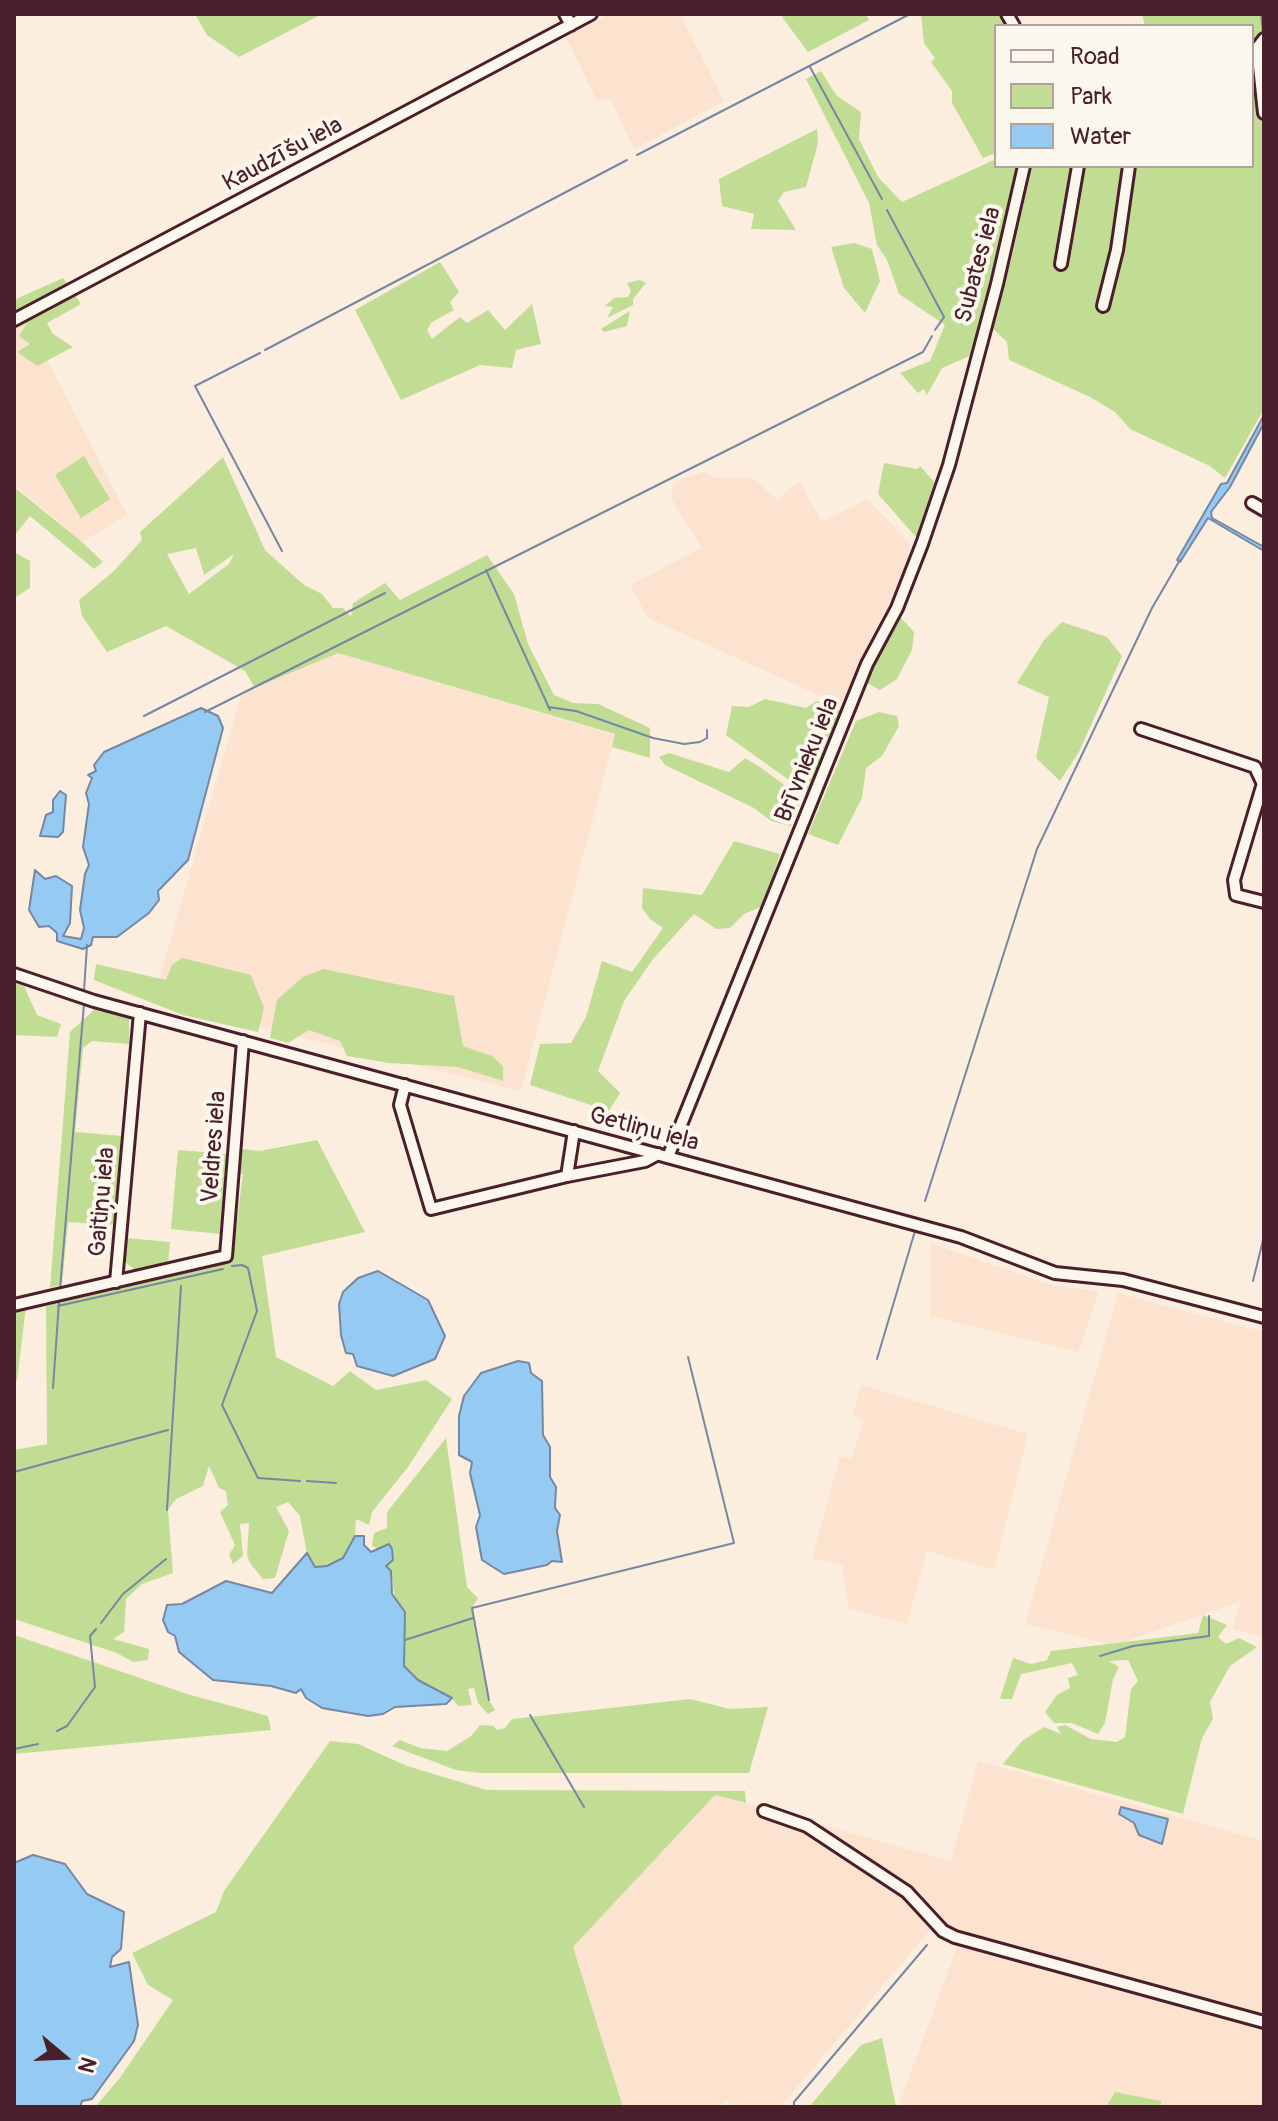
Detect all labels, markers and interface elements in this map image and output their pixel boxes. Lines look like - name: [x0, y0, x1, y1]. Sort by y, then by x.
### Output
- legend: [994, 24, 1254, 168]
- text: Road: [1070, 42, 1120, 71]
- text: Park: [1070, 82, 1112, 111]
- street label: Kaudzīšu iela: [218, 111, 348, 199]
- text: Water: [1070, 122, 1131, 151]
- street label: Subates iela: [950, 204, 1008, 326]
- street label: Brīvnieku iela: [770, 693, 846, 827]
- street label: Veldres iela: [197, 1090, 233, 1204]
- street label: Getliņu iela: [586, 1102, 702, 1158]
- street label: Gaitiņu iela: [84, 1146, 122, 1258]
- north arrow: [24, 2017, 104, 2097]
- text: N: [71, 2053, 102, 2076]

